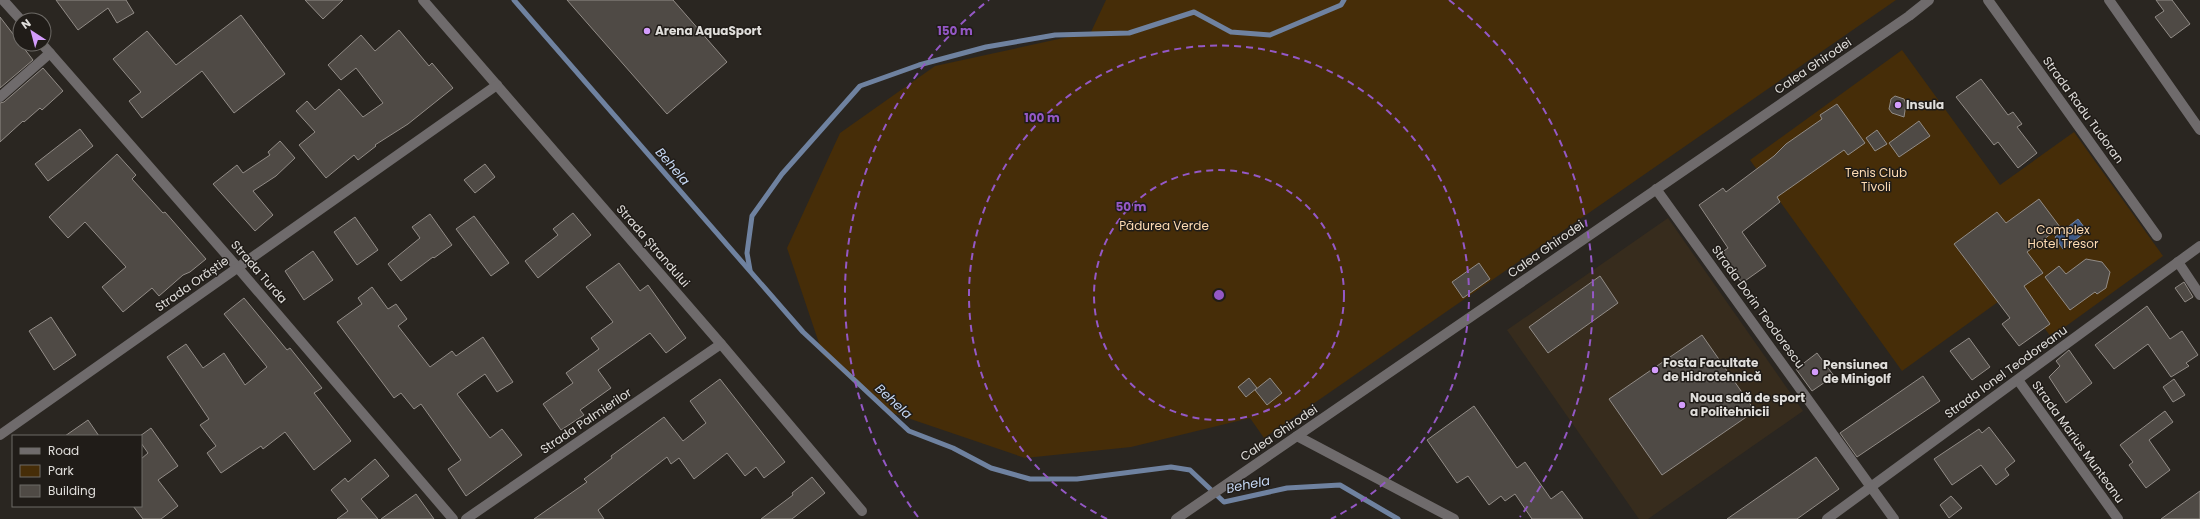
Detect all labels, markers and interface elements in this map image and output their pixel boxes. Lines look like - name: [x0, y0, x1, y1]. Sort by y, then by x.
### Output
- north arrow: [12, 12, 52, 52]
- text: N: [18, 15, 34, 33]
- place label: Arena AquaSport: [655, 22, 762, 39]
- text: 150 m: [937, 22, 973, 39]
- marker: Arena AquaSport: [642, 26, 652, 36]
- street label: Calea Ghirodei: [1771, 33, 1855, 98]
- street label: Strada Radu Tudoran: [2039, 53, 2128, 167]
- place label: Insula: [1906, 96, 1944, 113]
- marker: Insula: [1893, 100, 1903, 110]
- text: 100 m: [1024, 109, 1060, 126]
- water label: Behela: [651, 143, 694, 189]
- park label: Tenis Club Tivoli: [1845, 164, 1907, 195]
- text: 50 m: [1116, 198, 1147, 215]
- street label: Strada Ștrandului: [613, 201, 694, 291]
- street label: Calea Ghirodei: [1504, 216, 1587, 281]
- park label: Pădurea Verde: [1119, 217, 1209, 234]
- park label: Complex Hotel Tresor: [2028, 221, 2099, 252]
- street label: Strada Turda: [227, 237, 291, 307]
- street label: Strada Dorin Teodorescu: [1708, 242, 1809, 372]
- street label: Strada Orăștie: [151, 252, 232, 315]
- centre of rings: [1212, 288, 1226, 302]
- street label: Strada Ionel Teodoreanu: [1941, 321, 2071, 422]
- place label: Fosta Facultate de Hidrotehnică: [1663, 354, 1762, 385]
- place label: Pensiunea de Minigolf: [1823, 356, 1892, 387]
- marker: Fosta Facultate de Hidrotehnică: [1650, 365, 1660, 375]
- marker: Pensiunea de Minigolf: [1810, 367, 1820, 377]
- street label: Strada Marius Munteanu: [2028, 377, 2129, 506]
- water label: Behela: [871, 379, 917, 424]
- street label: Strada Palmierilor: [537, 383, 635, 457]
- place label: Noua sală de sport a Politehnicii: [1690, 389, 1805, 420]
- street label: Calea Ghirodei: [1237, 400, 1321, 465]
- marker: Noua sală de sport a Politehnicii: [1677, 400, 1687, 410]
- legend: [12, 435, 142, 507]
- text: Road: [48, 442, 79, 459]
- text: Park: [48, 462, 75, 479]
- water label: Behela: [1224, 471, 1272, 498]
- text: Building: [48, 482, 96, 499]

